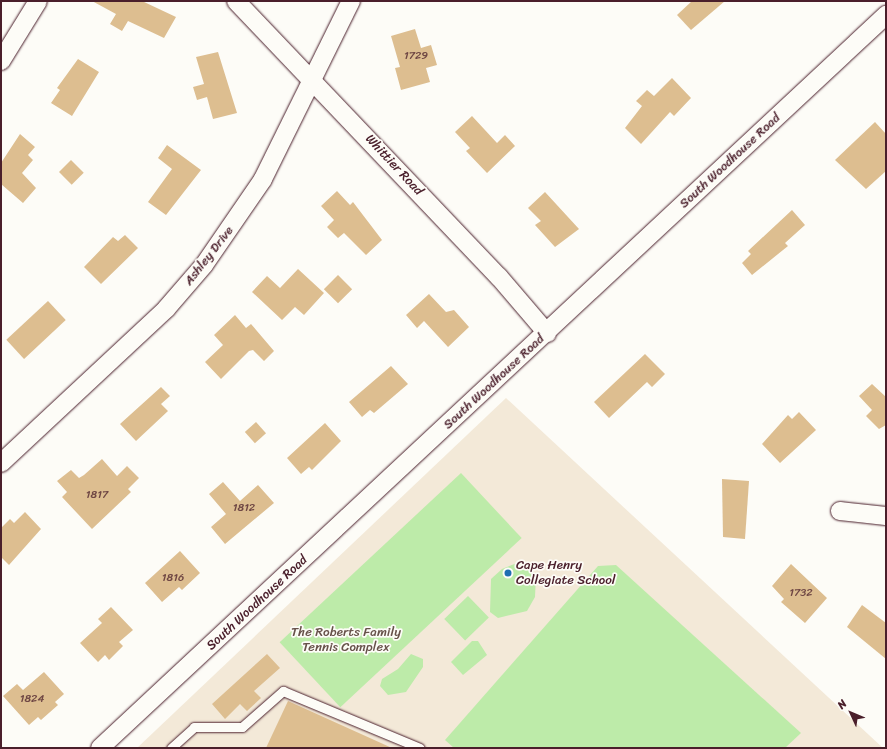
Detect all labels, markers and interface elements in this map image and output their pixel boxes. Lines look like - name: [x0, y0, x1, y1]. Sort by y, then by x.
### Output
- house number: 1729: [404, 49, 428, 63]
- street label: South Woodhouse Road: [677, 111, 783, 211]
- street label: Whittier Road: [362, 131, 426, 199]
- street label: Ashley Drive: [181, 223, 237, 289]
- street label: South Woodhouse Road: [441, 332, 547, 432]
- house number: 1817: [86, 488, 108, 502]
- house number: 1812: [233, 501, 255, 515]
- street label: South Woodhouse Road: [204, 553, 310, 653]
- place label: Cape Henry Collegiate School: [516, 558, 616, 589]
- marker: Cape Henry Collegiate School: [503, 568, 513, 578]
- house number: 1816: [162, 571, 184, 585]
- house number: 1732: [789, 586, 813, 600]
- park label: The Roberts Family Tennis Complex: [291, 625, 401, 656]
- house number: 1824: [20, 692, 44, 706]
- north arrow: [831, 693, 871, 733]
- text: N: [833, 695, 851, 714]

